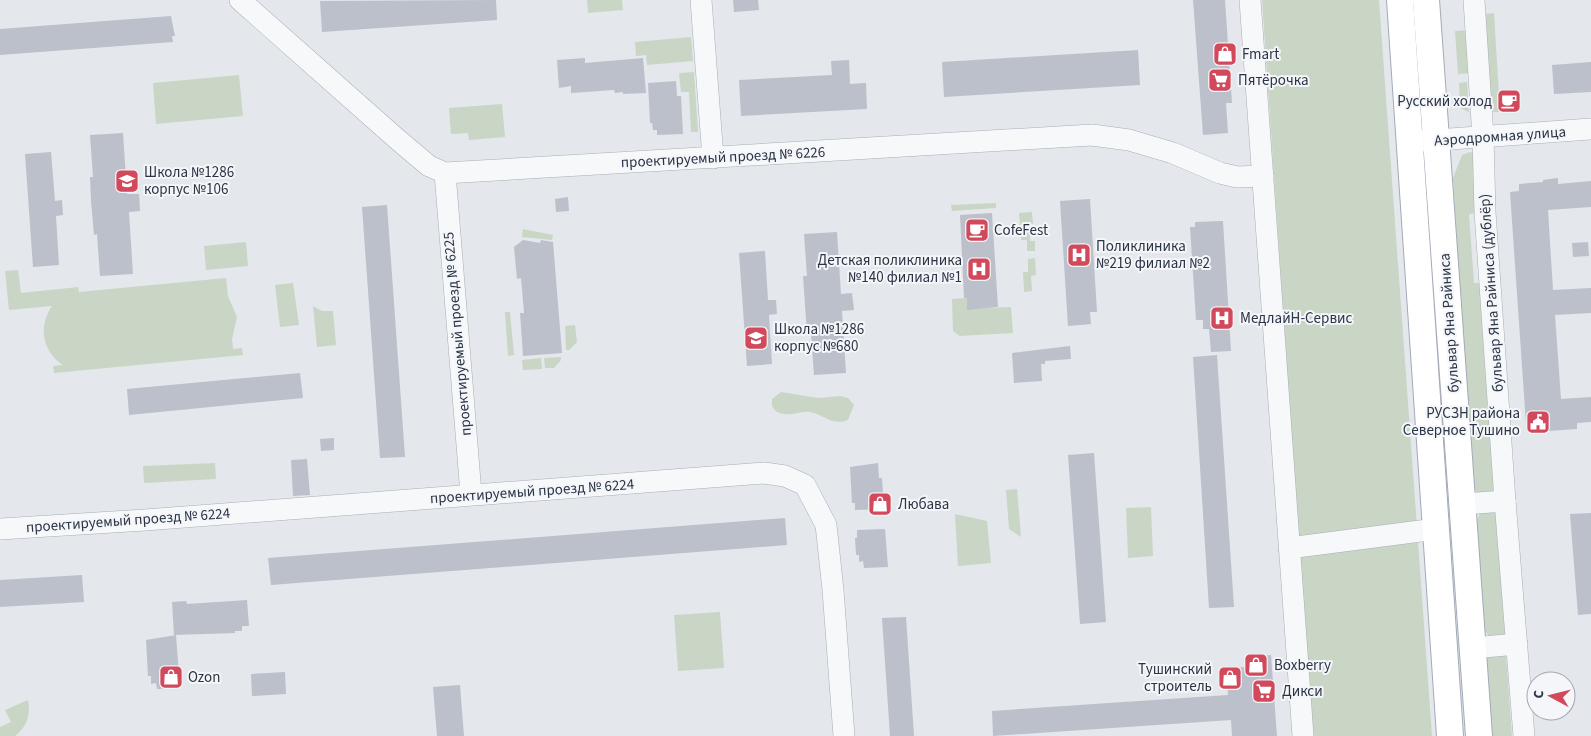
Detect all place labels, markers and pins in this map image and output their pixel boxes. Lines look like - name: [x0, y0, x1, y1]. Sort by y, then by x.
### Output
- shop icon: Fmart: [1212, 41, 1238, 67]
- place label: Fmart: [1242, 44, 1279, 65]
- supermarket icon: Пятёрочка: [1207, 67, 1233, 93]
- place label: Пятёрочка: [1238, 70, 1309, 91]
- cafe icon: Русский холод: [1496, 88, 1522, 114]
- place label: Русский холод: [1397, 91, 1492, 112]
- place label: Школа №1286 корпус №106: [144, 162, 234, 200]
- school or university icon: Школа №1286 корпус №106: [114, 168, 140, 194]
- cafe icon: CofeFest: [964, 217, 990, 243]
- place label: CofeFest: [994, 220, 1048, 241]
- place label: Поликлиника №219 филиал №2: [1096, 236, 1210, 274]
- hospital icon: Поликлиника №219 филиал №2: [1066, 242, 1092, 268]
- place label: Детская поликлиника №140 филиал №1: [817, 250, 962, 288]
- hospital icon: Детская поликлиника №140 филиал №1: [966, 256, 992, 282]
- hospital icon: МедлайН-Сервис: [1209, 305, 1235, 331]
- place label: МедлайН-Сервис: [1240, 308, 1352, 329]
- place label: Школа №1286 корпус №680: [774, 319, 864, 357]
- school or university icon: Школа №1286 корпус №680: [743, 325, 769, 351]
- place label: РУСЗН района Северное Тушино: [1403, 403, 1520, 441]
- public building icon: РУСЗН района Северное Тушино: [1525, 409, 1551, 435]
- shop icon: Любава: [867, 491, 893, 517]
- place label: Любава: [898, 494, 949, 515]
- shop icon: Boxberry: [1243, 652, 1269, 678]
- place label: Boxberry: [1274, 655, 1331, 676]
- place label: Тушинский строитель: [1138, 659, 1212, 697]
- shop icon: Ozon: [158, 664, 184, 690]
- shop icon: Тушинский строитель: [1217, 665, 1243, 691]
- place label: Ozon: [188, 667, 220, 688]
- supermarket icon: Дикси: [1251, 678, 1277, 704]
- place label: Дикси: [1282, 681, 1323, 702]

